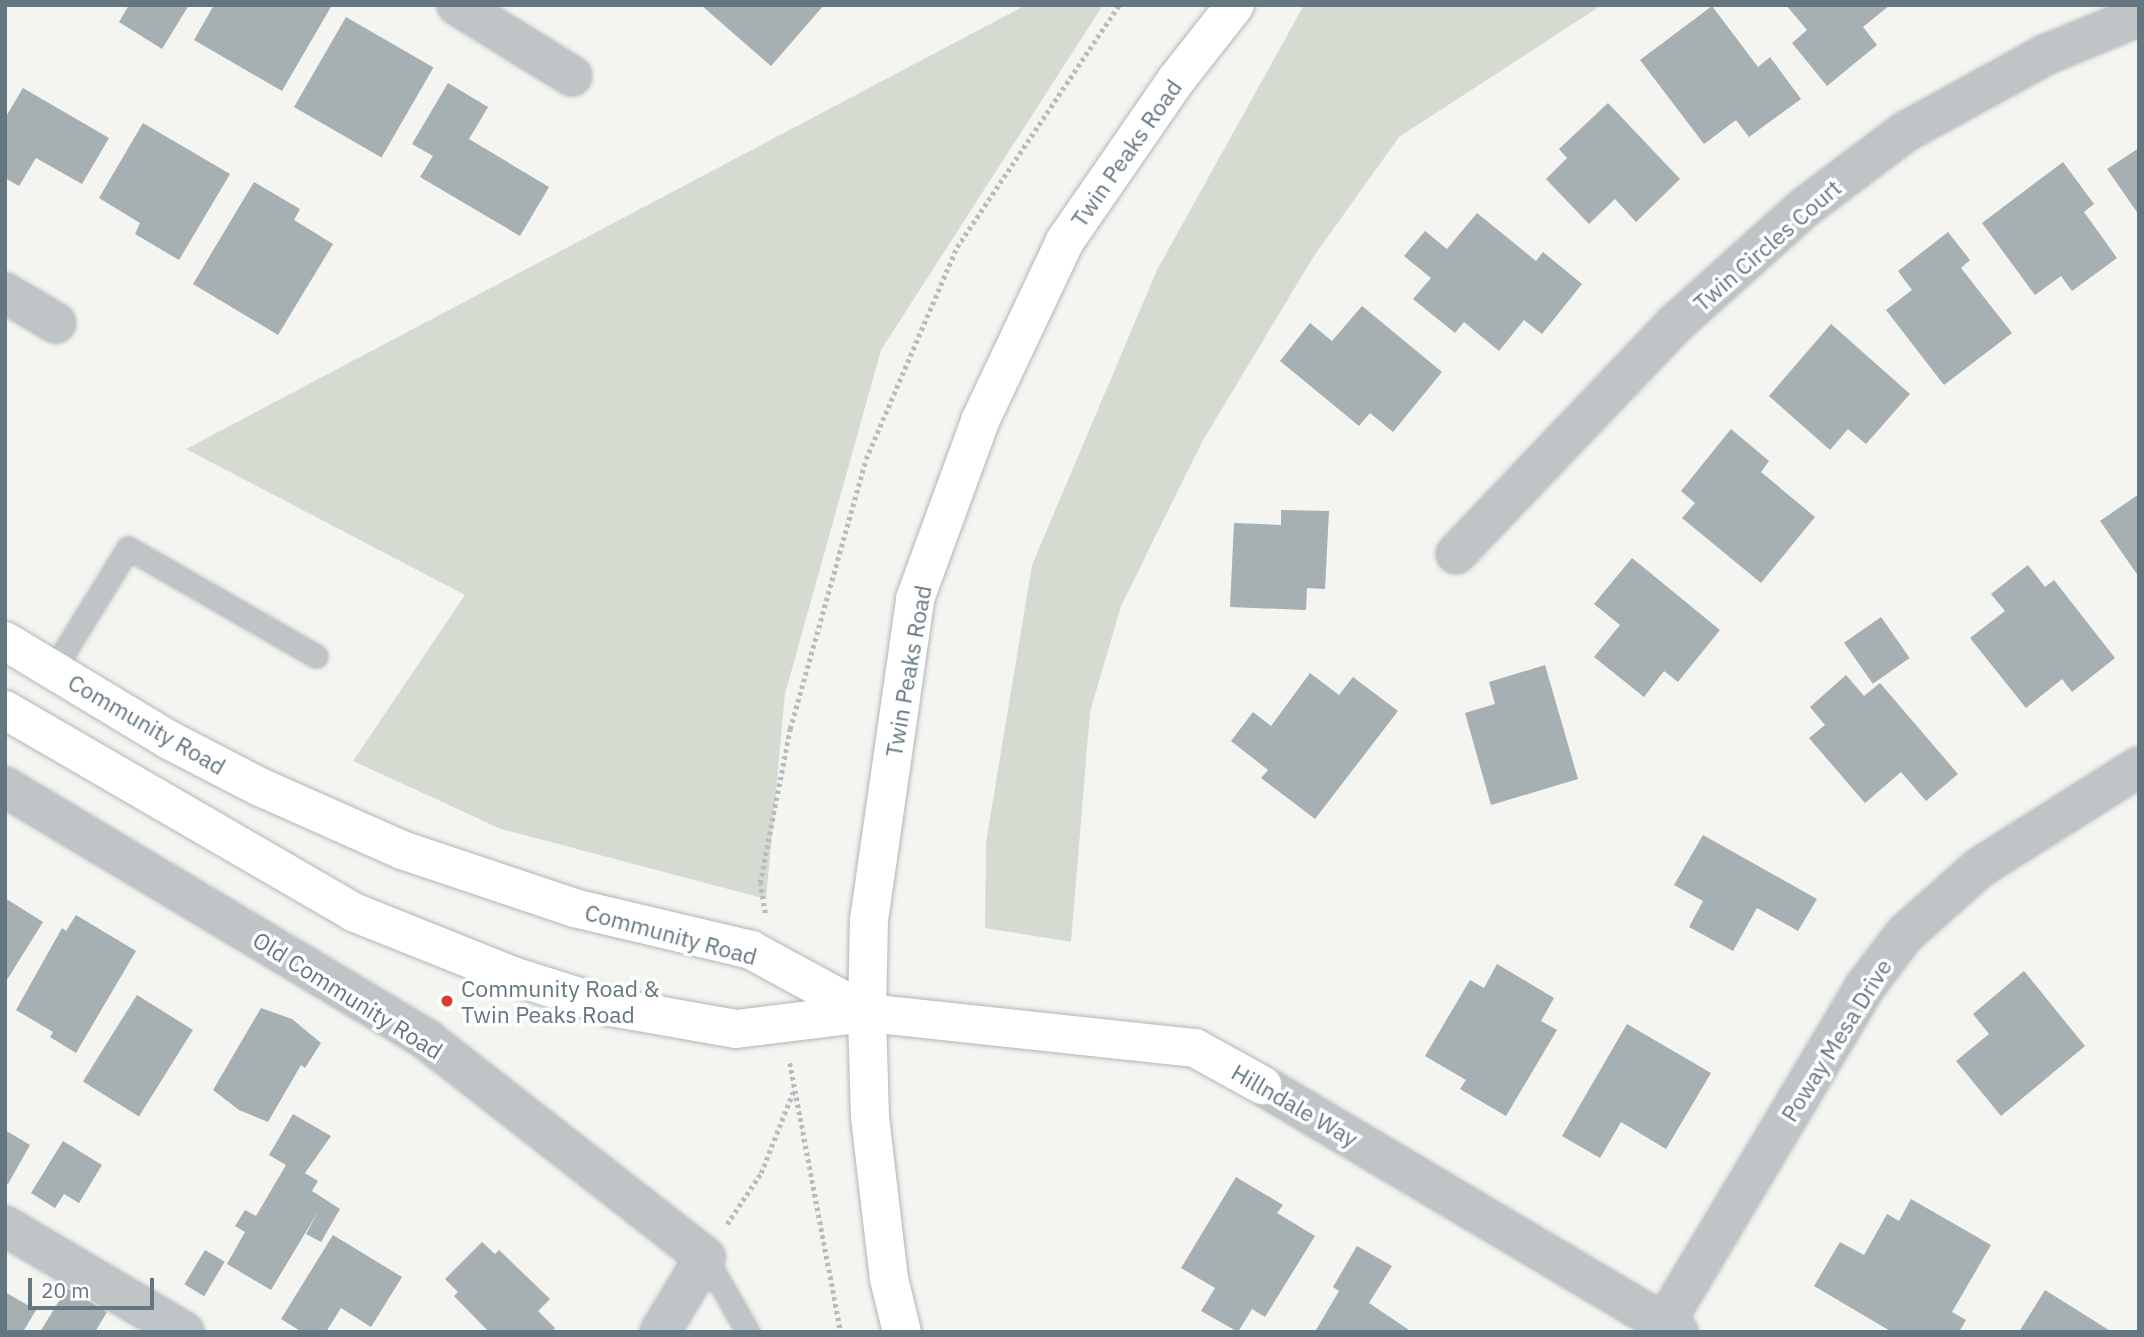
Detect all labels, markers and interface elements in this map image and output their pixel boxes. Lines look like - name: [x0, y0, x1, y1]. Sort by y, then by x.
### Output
- street label: Twin Peaks Road: [1065, 74, 1187, 232]
- street label: Twin Circles Court: [1688, 173, 1846, 317]
- street label: Twin Peaks Road: [879, 583, 937, 759]
- street label: Community Road: [63, 668, 231, 780]
- street label: Community Road: [582, 898, 760, 970]
- street label: Old Community Road: [248, 925, 448, 1065]
- street label: Poway Mesa Drive: [1775, 954, 1897, 1126]
- place label: Community Road & Twin Peaks Road: [461, 974, 659, 1028]
- marker: Community Road & Twin Peaks Road: [439, 993, 455, 1009]
- street label: Hillndale Way: [1227, 1058, 1363, 1152]
- scale bar: [32, 1264, 158, 1308]
- text: 20 m: [41, 1276, 90, 1304]

